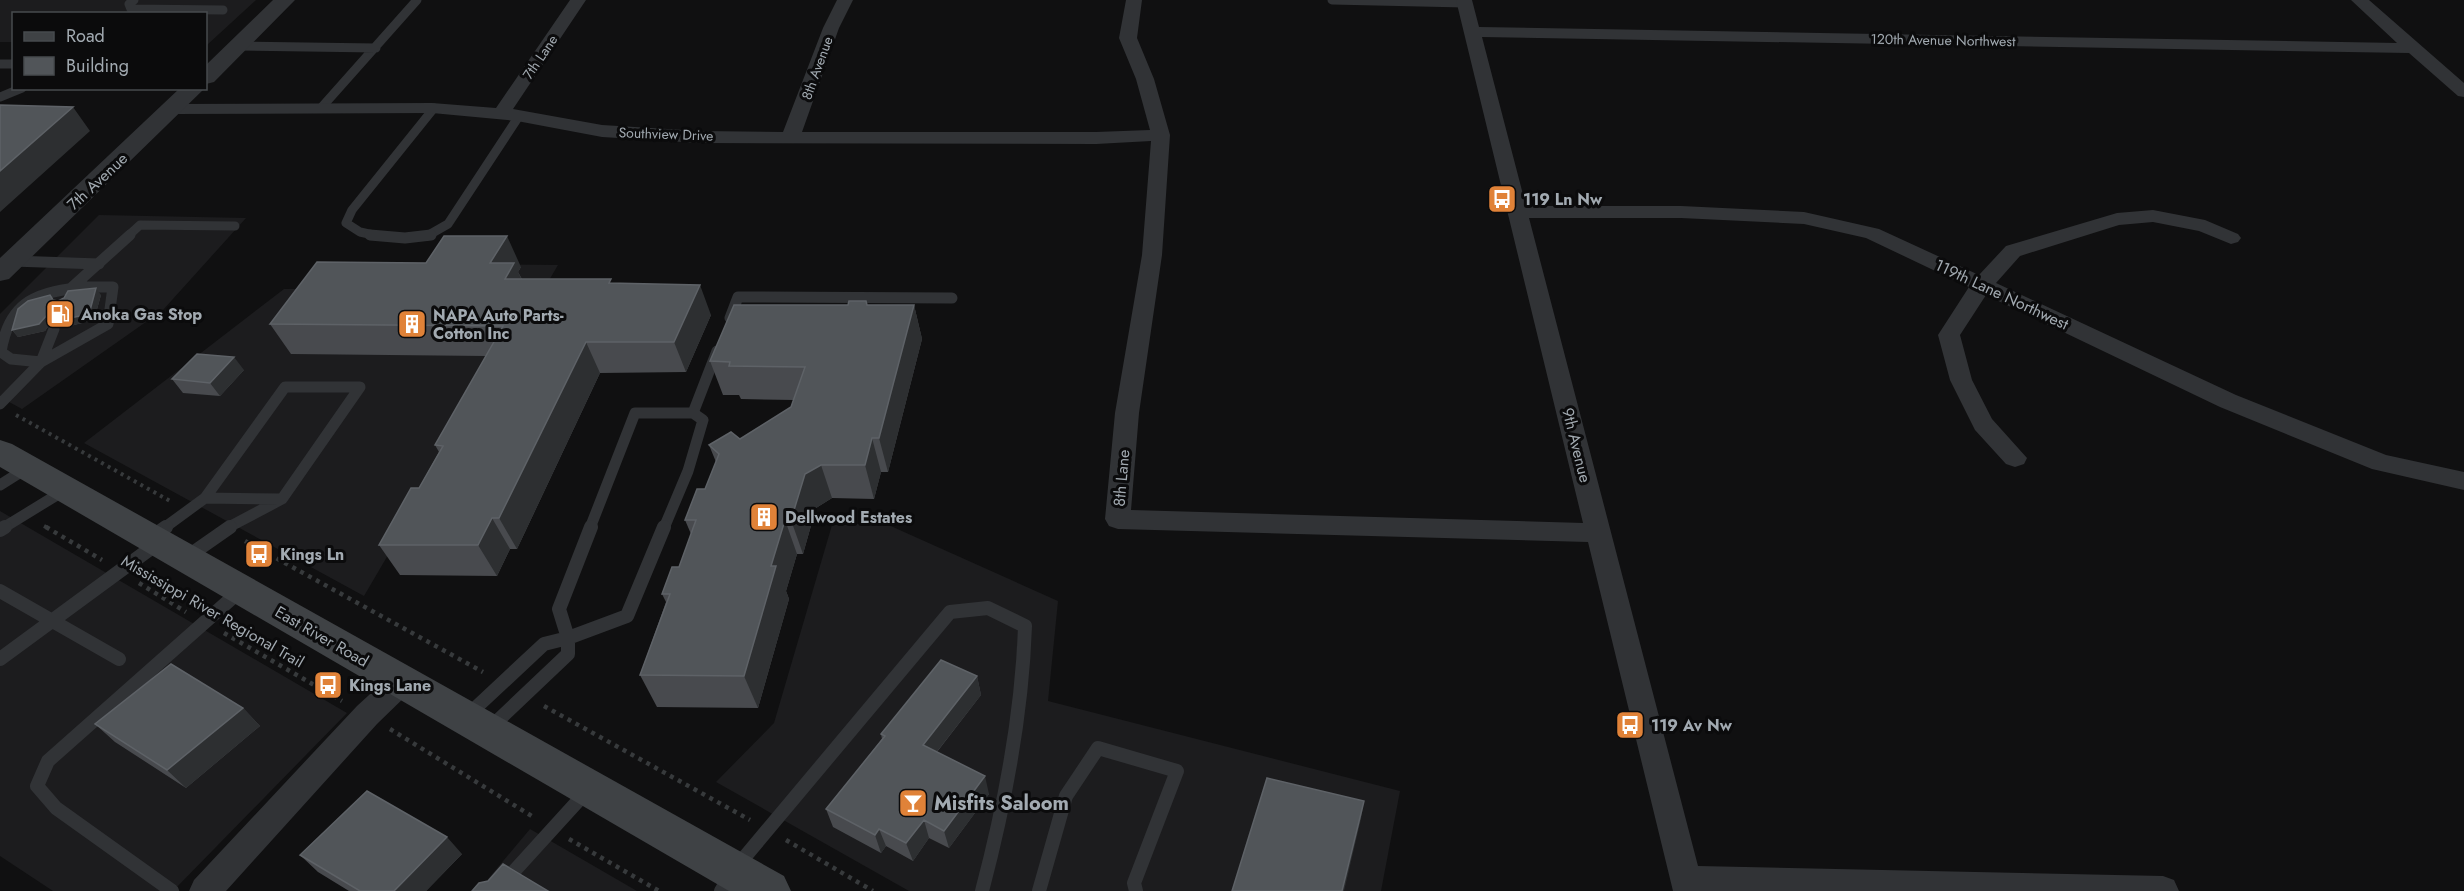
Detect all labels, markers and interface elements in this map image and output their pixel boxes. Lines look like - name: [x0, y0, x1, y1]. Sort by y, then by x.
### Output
- legend: [12, 12, 207, 90]
- text: Road: [66, 23, 105, 49]
- street label: 120th Avenue Northwest: [1870, 29, 2016, 51]
- street label: 7th Lane: [518, 31, 562, 83]
- street label: 8th Avenue: [796, 33, 838, 103]
- text: Building: [66, 53, 129, 79]
- street label: Southview Drive: [618, 122, 714, 146]
- street label: 7th Avenue: [62, 147, 133, 215]
- bus stop icon: 119 Ln Nw: [1486, 183, 1518, 215]
- place label: 119 Ln Nw: [1523, 188, 1603, 211]
- street label: 119th Lane Northwest: [1931, 253, 2072, 336]
- fuel station icon: Anoka Gas Stop: [44, 298, 76, 330]
- place label: Anoka Gas Stop: [80, 303, 202, 326]
- place label: NAPA Auto Parts- Cotton Inc: [433, 304, 564, 345]
- building icon: NAPA Auto Parts- Cotton Inc: [396, 308, 428, 340]
- street label: 9th Avenue: [1556, 405, 1597, 485]
- street label: 8th Lane: [1108, 448, 1135, 508]
- building icon: Dellwood Estates: [748, 501, 780, 533]
- place label: Dellwood Estates: [785, 506, 912, 529]
- bus stop icon: Kings Ln: [243, 538, 275, 570]
- place label: Kings Ln: [280, 543, 344, 566]
- street label: Mississippi River Regional Trail: [117, 550, 309, 673]
- street label: East River Road: [271, 600, 373, 673]
- bus stop icon: Kings Lane: [312, 669, 344, 701]
- place label: Kings Lane: [349, 674, 431, 697]
- bus stop icon: 119 Av Nw: [1614, 709, 1646, 741]
- place label: 119 Av Nw: [1651, 714, 1733, 737]
- bar icon: Misfits Saloom: [897, 787, 929, 819]
- place label: Misfits Saloom: [934, 789, 1069, 818]

